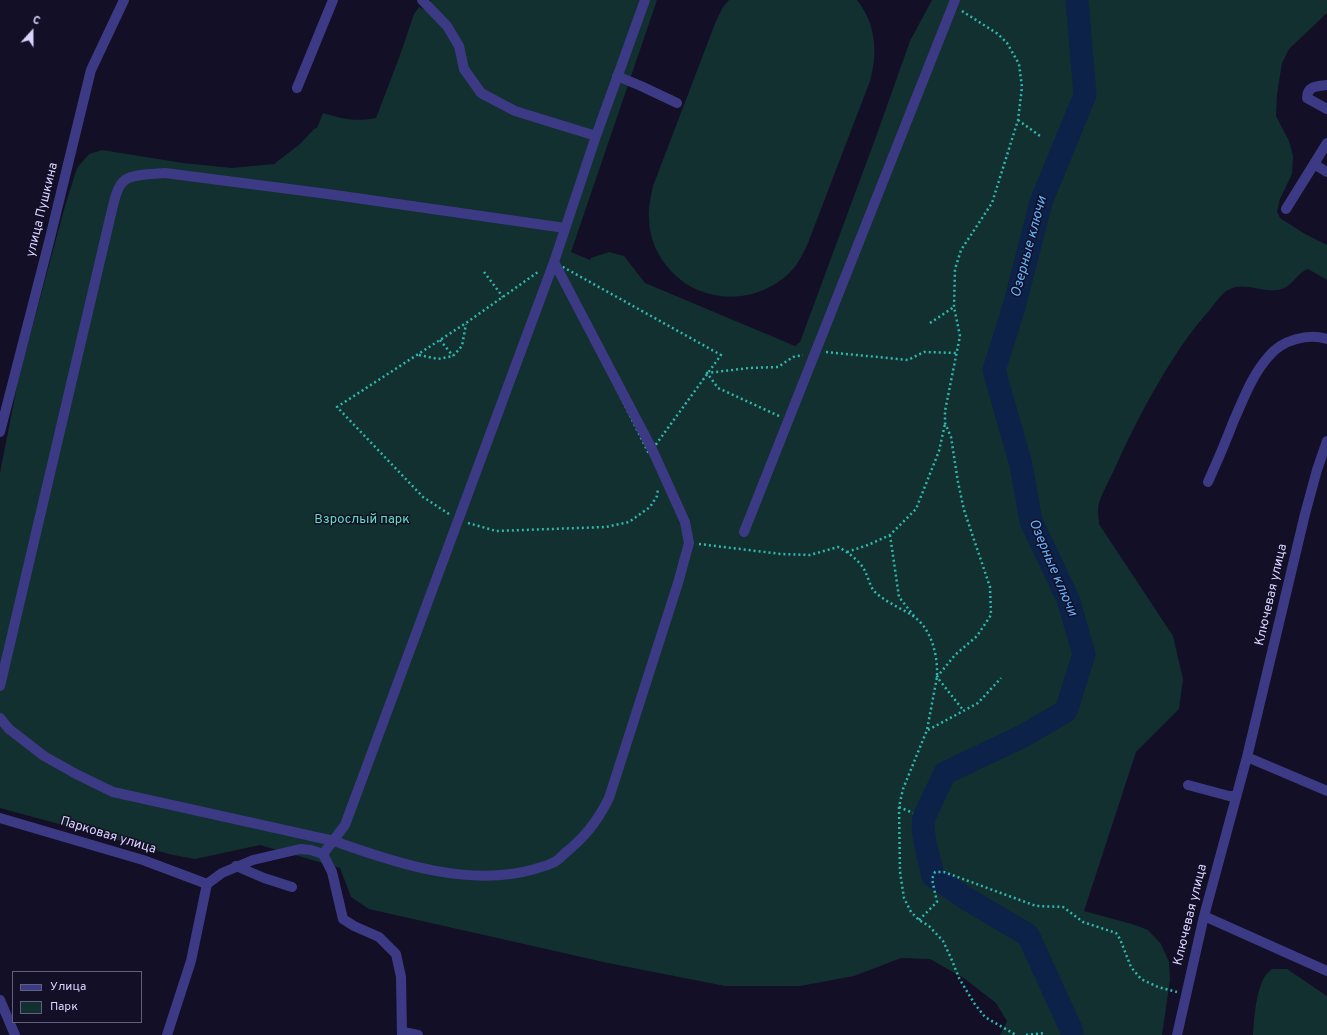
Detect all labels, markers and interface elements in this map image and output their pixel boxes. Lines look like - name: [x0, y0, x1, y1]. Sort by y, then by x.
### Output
- north arrow: [12, 12, 52, 52]
- text: С: [31, 13, 42, 29]
- street label: улица Пушкина: [24, 161, 62, 259]
- water label: Озерные ключи: [1008, 195, 1052, 299]
- park label: Взрослый парк: [314, 512, 410, 528]
- water label: Озерные ключи: [1024, 517, 1080, 619]
- street label: Ключевая улица: [1253, 543, 1291, 647]
- street label: Парковая улица: [58, 814, 158, 858]
- street label: Ключевая улица: [1171, 863, 1211, 967]
- legend: [12, 971, 142, 1023]
- text: Улица: [50, 979, 86, 995]
- text: Парк: [50, 999, 78, 1015]

